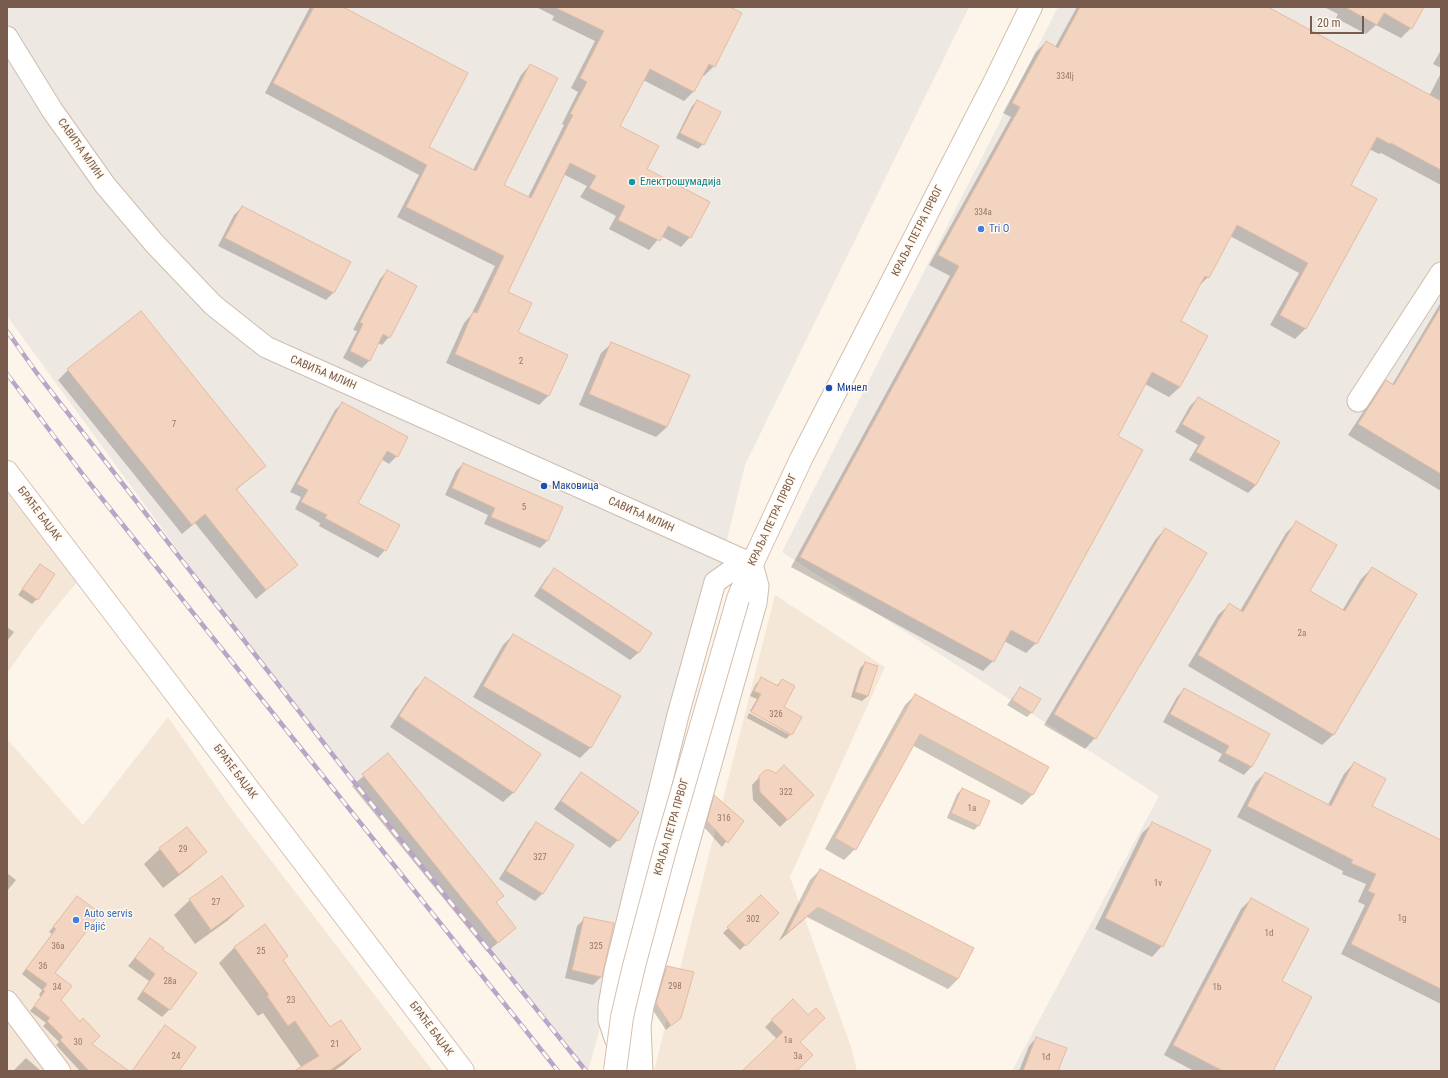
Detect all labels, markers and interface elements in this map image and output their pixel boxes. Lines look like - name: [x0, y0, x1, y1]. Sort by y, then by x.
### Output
- scale bar: [1312, 8, 1366, 34]
- text: 20 m: [1317, 16, 1341, 30]
- house number: 334lj: [1056, 72, 1074, 82]
- street label: САВИЋА МЛИН: [54, 116, 106, 182]
- place label: Електрошумадија: [640, 175, 721, 189]
- marker: Електрошумадија: [627, 177, 637, 187]
- street label: КРАЉА ПЕТРА ПРВОГ: [889, 183, 947, 279]
- house number: 334a: [974, 208, 992, 218]
- place label: Tri O: [989, 222, 1009, 236]
- marker: Tri O: [976, 224, 986, 234]
- street label: САВИЋА МЛИН: [288, 353, 358, 393]
- house number: 2: [519, 357, 523, 367]
- place label: Минел: [837, 381, 867, 395]
- marker: Минел: [824, 383, 834, 393]
- house number: 7: [172, 420, 176, 430]
- street label: КРАЉА ПЕТРА ПРВОГ: [746, 472, 800, 568]
- place label: Маковица: [552, 479, 598, 493]
- marker: Маковица: [539, 481, 549, 491]
- street label: БРАЋЕ БАЏАК: [14, 484, 64, 544]
- street label: САВИЋА МЛИН: [606, 495, 676, 535]
- house number: 5: [522, 503, 526, 513]
- house number: 2a: [1298, 629, 1306, 639]
- house number: 326: [769, 710, 783, 720]
- street label: БРАЋЕ БАЏАК: [210, 742, 260, 802]
- street label: КРАЉА ПЕТРА ПРВОГ: [652, 777, 692, 877]
- house number: 322: [779, 788, 793, 798]
- house number: 1a: [968, 804, 976, 814]
- house number: 316: [717, 814, 731, 824]
- house number: 29: [179, 845, 187, 855]
- house number: 327: [533, 853, 547, 863]
- house number: 1v: [1154, 879, 1162, 889]
- house number: 27: [212, 898, 220, 908]
- place label: Auto servis Pajić: [84, 907, 133, 933]
- house number: 1g: [1398, 914, 1406, 924]
- marker: Auto servis Pajić: [71, 915, 81, 925]
- house number: 302: [746, 915, 760, 925]
- house number: 1d: [1265, 929, 1273, 939]
- house number: 36a: [51, 942, 65, 952]
- house number: 325: [589, 942, 603, 952]
- house number: 25: [257, 947, 265, 957]
- house number: 36: [39, 962, 47, 972]
- house number: 28a: [163, 977, 177, 987]
- house number: 298: [668, 982, 682, 992]
- house number: 34: [53, 983, 61, 993]
- house number: 1b: [1213, 983, 1221, 993]
- house number: 23: [287, 996, 295, 1006]
- street label: БРАЋЕ БАЏАК: [406, 999, 456, 1059]
- house number: 1a: [784, 1036, 792, 1046]
- house number: 30: [74, 1038, 82, 1048]
- house number: 21: [331, 1040, 339, 1050]
- house number: 24: [172, 1052, 180, 1062]
- house number: 3a: [794, 1052, 802, 1062]
- house number: 1đ: [1041, 1053, 1051, 1063]

